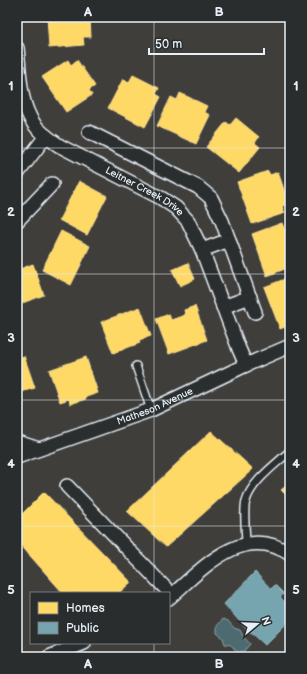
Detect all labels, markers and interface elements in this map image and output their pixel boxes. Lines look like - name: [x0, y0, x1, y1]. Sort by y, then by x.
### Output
- text: A: [83, 4, 92, 20]
- text: B: [214, 4, 224, 20]
- scale bar: [149, 30, 264, 56]
- text: 50 m: [155, 37, 182, 52]
- text: 1: [8, 78, 14, 94]
- text: 1: [293, 78, 299, 94]
- street label: Leitner Creek Drive: [103, 164, 186, 218]
- text: 2: [7, 204, 15, 220]
- text: 2: [292, 204, 300, 220]
- text: 3: [7, 330, 15, 346]
- text: 3: [292, 330, 300, 346]
- street label: Matheson Avenue: [115, 385, 195, 427]
- text: 4: [7, 456, 15, 472]
- text: 4: [292, 456, 300, 472]
- text: 5: [7, 582, 15, 598]
- text: 5: [292, 582, 300, 598]
- legend: [30, 592, 170, 644]
- text: Homes: [66, 601, 105, 616]
- north arrow: [237, 604, 277, 644]
- text: N: [258, 615, 273, 627]
- text: Public: [66, 621, 99, 636]
- text: A: [83, 656, 92, 672]
- text: B: [214, 656, 224, 672]

